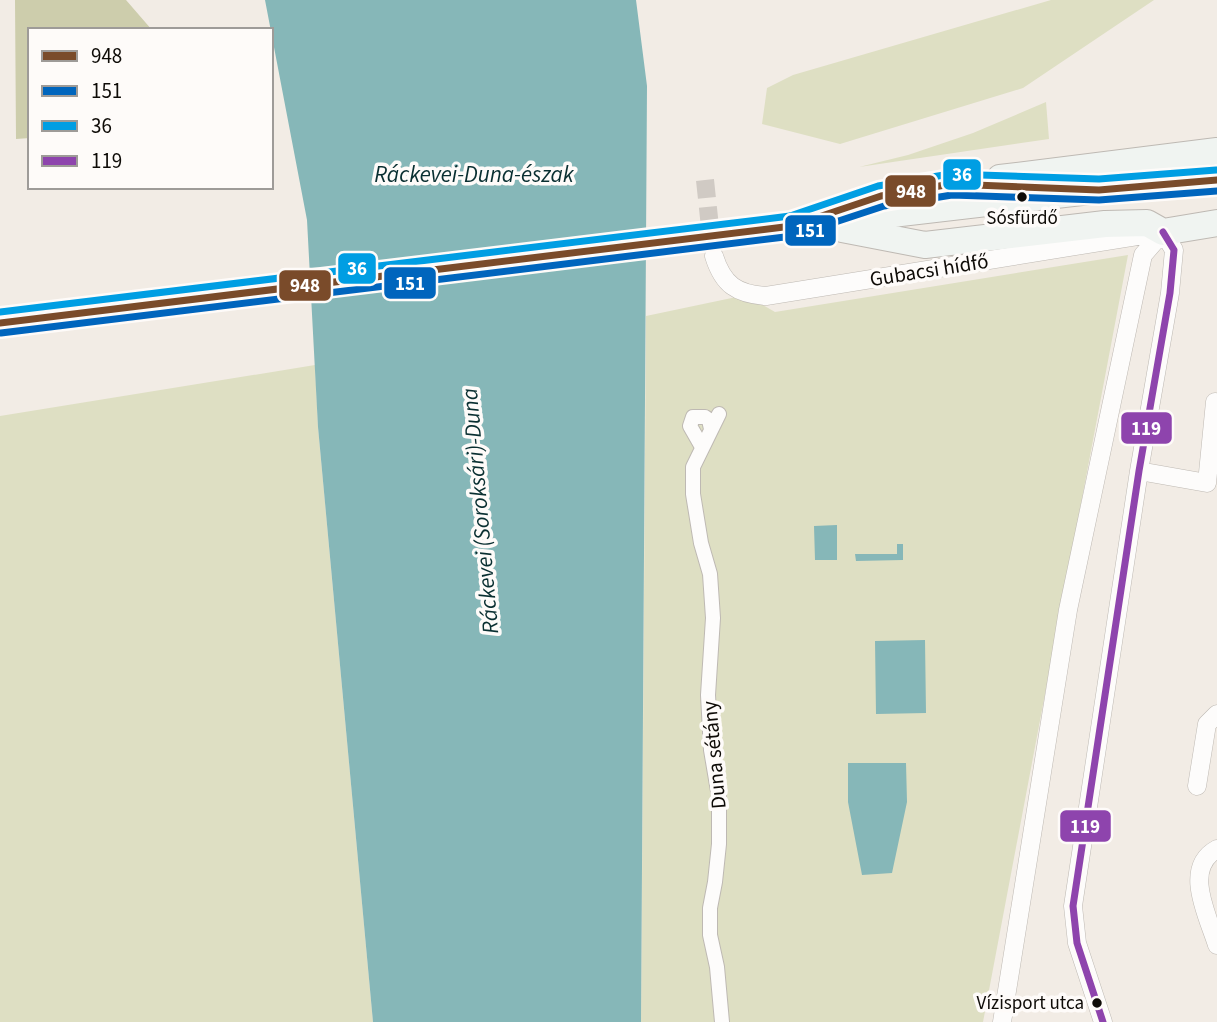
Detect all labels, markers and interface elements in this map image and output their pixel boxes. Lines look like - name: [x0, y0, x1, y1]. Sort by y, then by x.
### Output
- legend: [28, 28, 273, 189]
- text: 948: [91, 41, 122, 71]
- text: 151: [91, 76, 122, 106]
- text: 36: [91, 111, 112, 141]
- text: 119: [91, 146, 122, 176]
- water label: Ráckevei-Duna-észak: [374, 158, 575, 191]
- line badge: 36: [942, 158, 982, 191]
- text: 36: [952, 162, 972, 189]
- line badge: 948: [884, 174, 937, 208]
- text: 948: [896, 179, 926, 206]
- marker: Sósfürdő: [1015, 190, 1029, 204]
- place label: Sósfürdő: [986, 205, 1058, 232]
- line badge: 151: [784, 214, 837, 247]
- text: 151: [795, 218, 825, 245]
- street label: Gubacsi hídfő: [868, 246, 990, 294]
- line badge: 36: [337, 252, 377, 285]
- text: 36: [347, 256, 367, 283]
- line badge: 151: [383, 266, 437, 300]
- line badge: 948: [278, 269, 332, 302]
- text: 151: [395, 271, 425, 298]
- text: 948: [290, 273, 320, 300]
- water label: Ráckevei (Soroksári)-Duna: [453, 387, 507, 635]
- line badge: 119: [1120, 411, 1173, 445]
- text: 119: [1131, 416, 1161, 443]
- street label: Duna sétány: [694, 700, 734, 810]
- line badge: 119: [1059, 809, 1112, 843]
- text: 119: [1070, 814, 1100, 841]
- place label: Vízisport utca: [976, 990, 1084, 1017]
- marker: Vízisport utca: [1090, 996, 1104, 1010]

